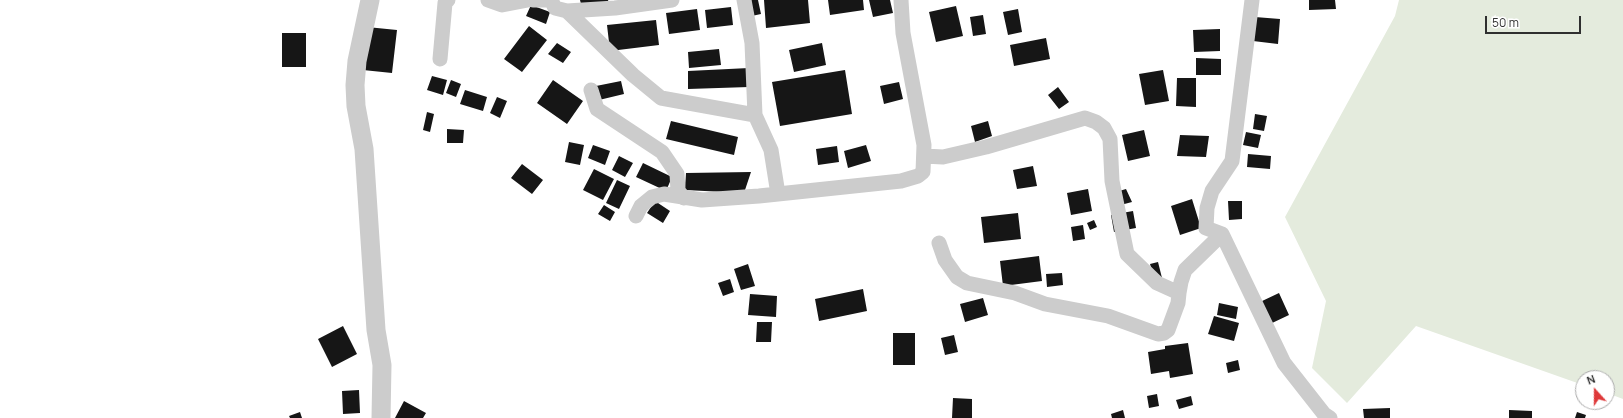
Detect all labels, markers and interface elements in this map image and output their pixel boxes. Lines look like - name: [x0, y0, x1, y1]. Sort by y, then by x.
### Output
- scale bar: [1487, 8, 1583, 34]
- text: 50 m: [1492, 14, 1519, 31]
- north arrow: [1575, 370, 1615, 410]
- text: N: [1585, 371, 1597, 388]

